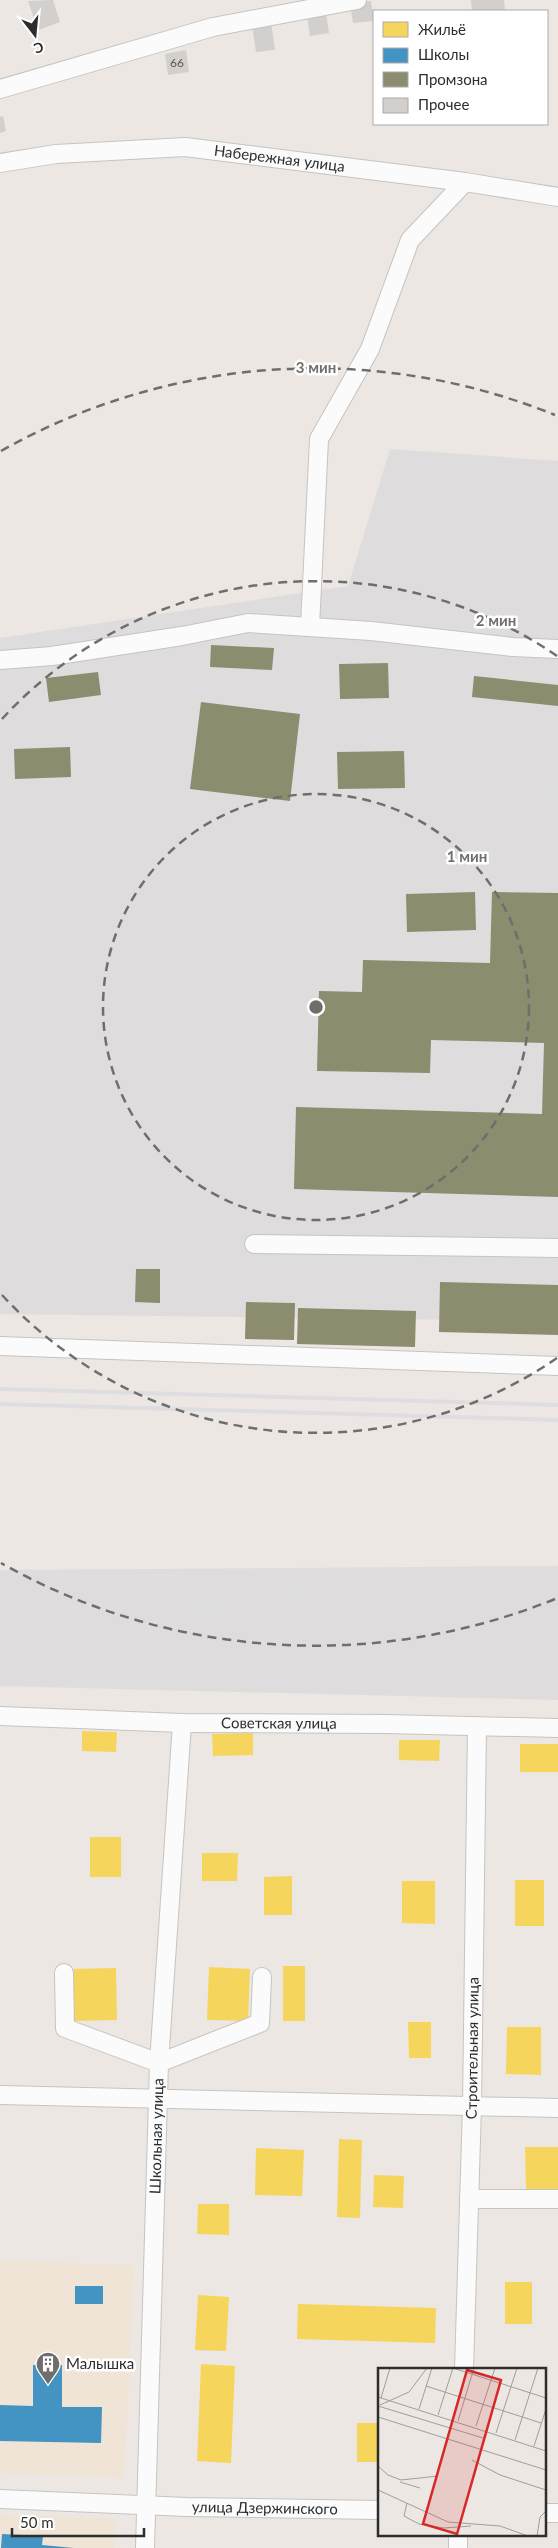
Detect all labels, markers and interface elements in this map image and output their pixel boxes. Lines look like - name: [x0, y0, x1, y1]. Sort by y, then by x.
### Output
- north arrow: [10, 10, 60, 60]
- legend: [373, 10, 548, 125]
- text: Жильё: [418, 20, 466, 38]
- text: С: [31, 39, 46, 58]
- text: Школы: [418, 45, 469, 63]
- house number: 66: [170, 55, 184, 70]
- text: Промзона: [418, 70, 488, 88]
- text: Прочее: [418, 95, 469, 113]
- street label: Набережная улица: [213, 141, 346, 175]
- text: 3 мин: [296, 358, 336, 376]
- text: 2 мин: [476, 611, 516, 629]
- text: 1 мин: [447, 847, 487, 865]
- centre of rings: [307, 998, 325, 1016]
- street label: Советская улица: [221, 1713, 337, 1732]
- street label: Строительная улица: [462, 1977, 482, 2119]
- street label: Школьная улица: [145, 2078, 167, 2194]
- building icon: Малышка: [35, 2351, 61, 2385]
- place label: Малышка: [66, 2354, 134, 2372]
- inset map: [378, 2368, 546, 2536]
- street label: улица Дзержинского: [192, 2497, 338, 2517]
- scale bar: [12, 2506, 145, 2538]
- text: 50 m: [20, 2513, 54, 2531]

